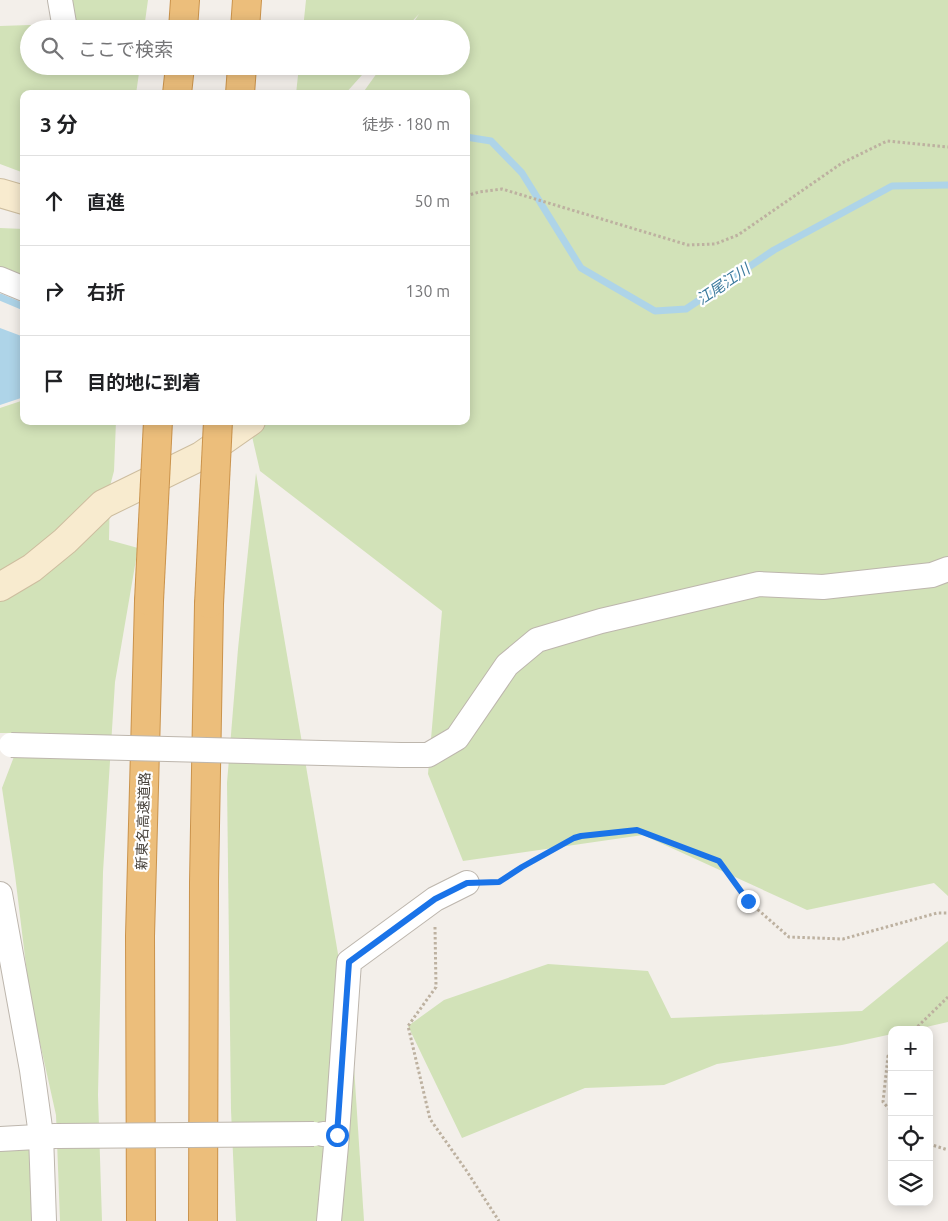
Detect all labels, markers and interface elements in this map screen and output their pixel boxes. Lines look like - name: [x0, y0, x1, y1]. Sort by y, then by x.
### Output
- search box: [20, 20, 470, 75]
- icon: search: [38, 34, 66, 62]
- text: ここで検索: [78, 38, 173, 60]
- text: 3 分: [40, 112, 78, 136]
- text: 徒歩 · 180 m: [362, 115, 450, 133]
- icon: ahead: [40, 187, 68, 215]
- text: 直進: [87, 191, 125, 213]
- text: 50 m: [414, 192, 450, 210]
- water label: 江尾江川: [693, 259, 754, 308]
- icon: right: [40, 277, 68, 305]
- text: 右折: [87, 281, 125, 303]
- text: 130 m: [405, 282, 450, 300]
- icon: arrive: [40, 367, 68, 395]
- text: 目的地に到着: [87, 371, 201, 393]
- street label: 新東名高速道路: [133, 772, 153, 870]
- route end: [737, 890, 760, 913]
- map controls: [888, 1026, 933, 1206]
- button: +: [888, 1026, 933, 1071]
- button: −: [888, 1071, 933, 1116]
- button: locate: [888, 1116, 933, 1161]
- route start: [326, 1124, 349, 1147]
- button: layers: [888, 1161, 933, 1206]

